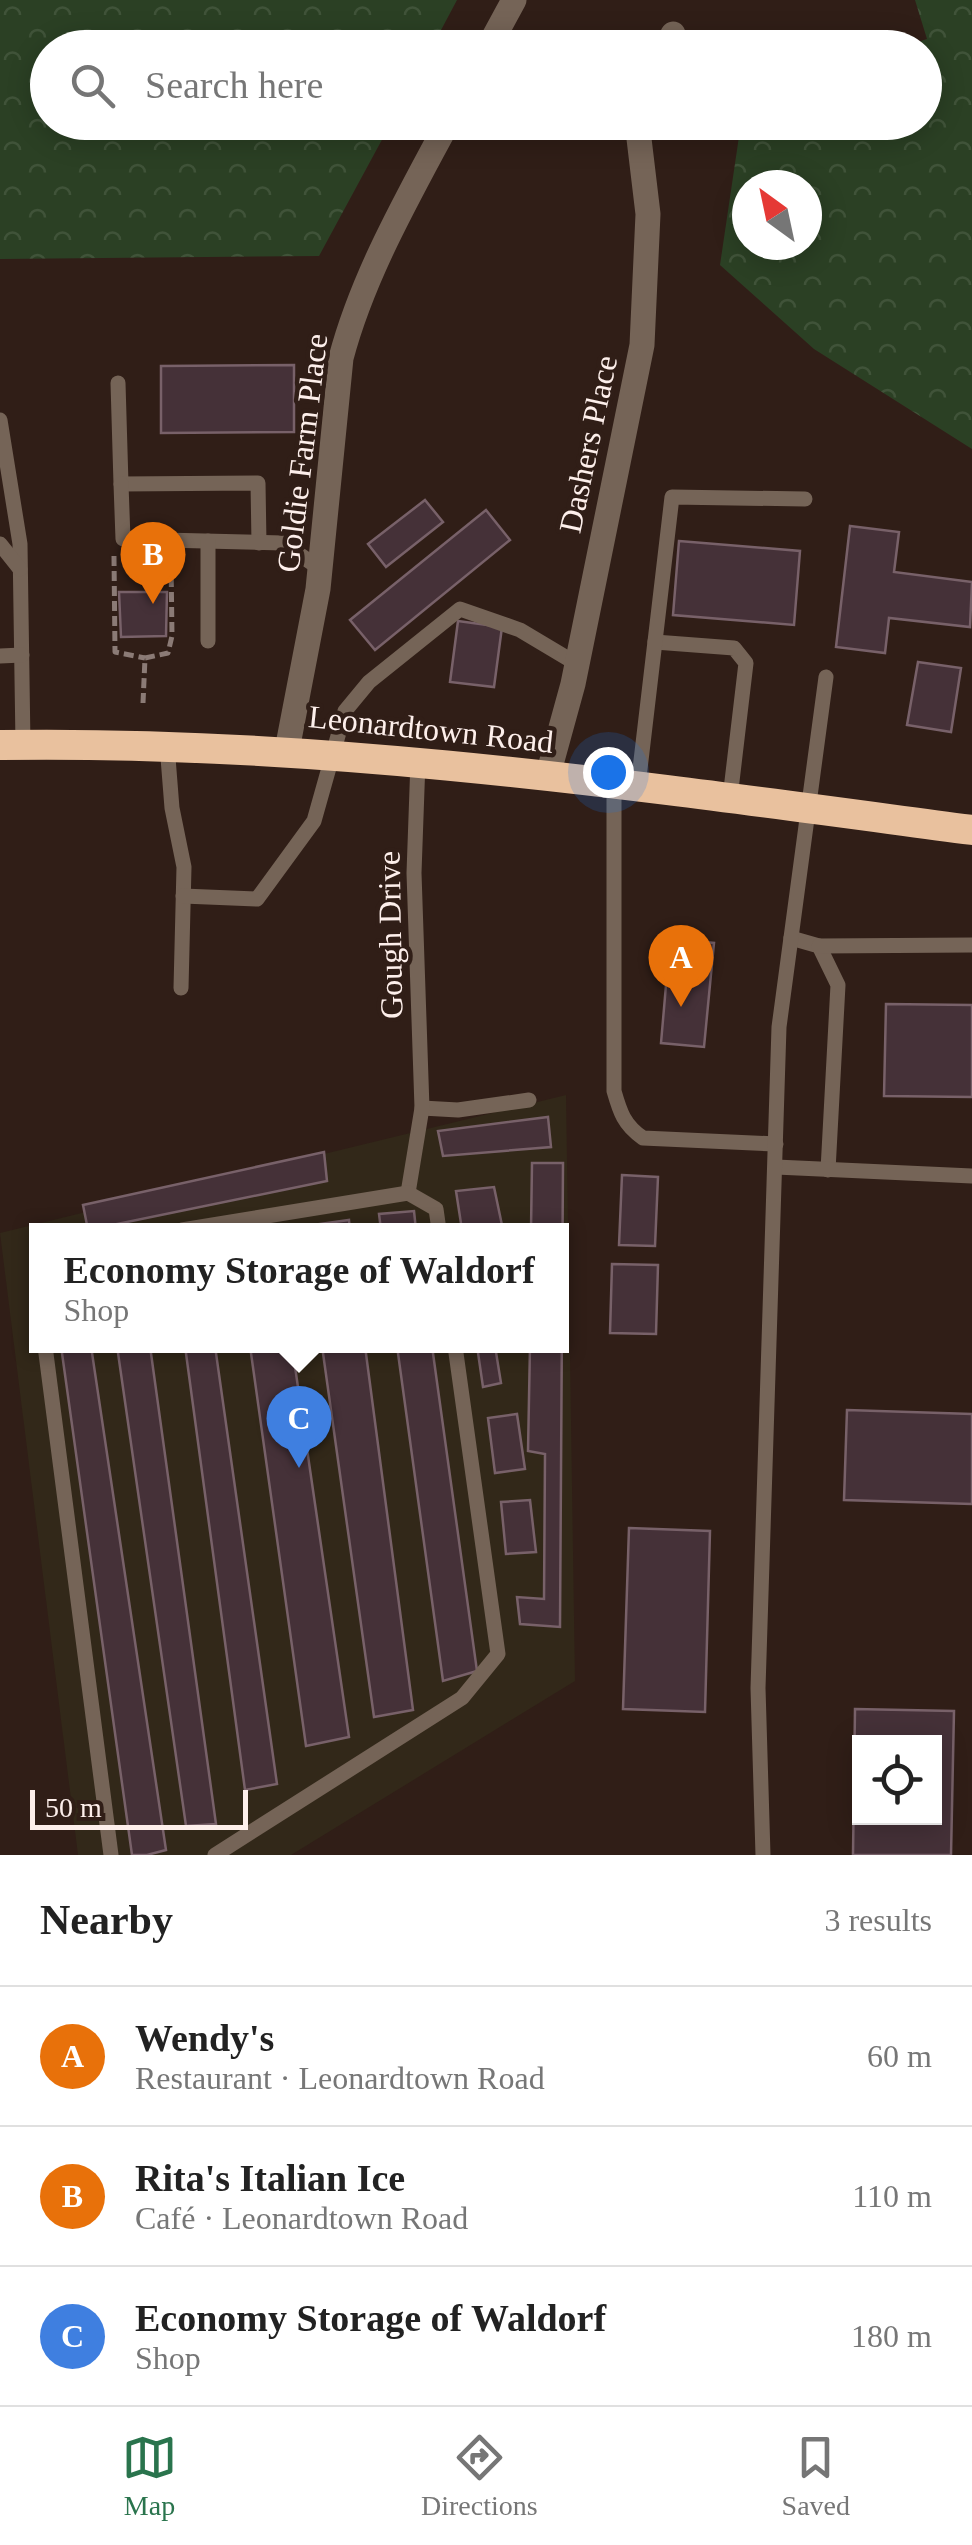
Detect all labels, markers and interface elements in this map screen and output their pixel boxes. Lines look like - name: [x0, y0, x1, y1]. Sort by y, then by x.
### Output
- search box: [30, 30, 942, 140]
- icon: search: [65, 58, 120, 113]
- text: Search here: [145, 64, 323, 106]
- north arrow: [732, 170, 822, 260]
- street label: Goldie Farm Place: [270, 332, 334, 574]
- street label: Dashers Place: [552, 352, 624, 536]
- pin: B: [120, 522, 186, 604]
- street label: Leonardtown Road: [307, 698, 555, 760]
- your location: [583, 747, 634, 798]
- street label: Gough Drive: [371, 851, 409, 1019]
- pin: A: [648, 924, 714, 1007]
- popup: [29, 1223, 569, 1353]
- text: Economy Storage of Waldorf: [63, 1249, 535, 1291]
- text: Shop: [63, 1292, 129, 1328]
- pin: C: [266, 1386, 332, 1468]
- map controls: [852, 1735, 942, 1825]
- button: locate: [852, 1735, 942, 1825]
- scale bar: [30, 1785, 248, 1830]
- text: 50 m: [45, 1792, 102, 1823]
- text: Nearby: [40, 1897, 173, 1943]
- text: 3 results: [824, 1902, 932, 1938]
- text: Wendy's: [135, 2017, 274, 2059]
- text: A: [61, 2038, 84, 2074]
- text: 60 m: [867, 2038, 932, 2074]
- text: Restaurant · Leonardtown Road: [135, 2060, 545, 2096]
- text: Rita's Italian Ice: [135, 2157, 405, 2199]
- text: B: [62, 2178, 83, 2214]
- text: 110 m: [852, 2178, 932, 2214]
- text: Café · Leonardtown Road: [135, 2200, 468, 2236]
- text: Economy Storage of Waldorf: [135, 2297, 606, 2339]
- text: C: [61, 2318, 84, 2354]
- text: 180 m: [851, 2318, 932, 2354]
- text: Shop: [135, 2340, 201, 2376]
- tab: Map: [122, 2430, 177, 2522]
- tab: Directions: [421, 2430, 538, 2522]
- tab: Saved: [782, 2430, 850, 2522]

